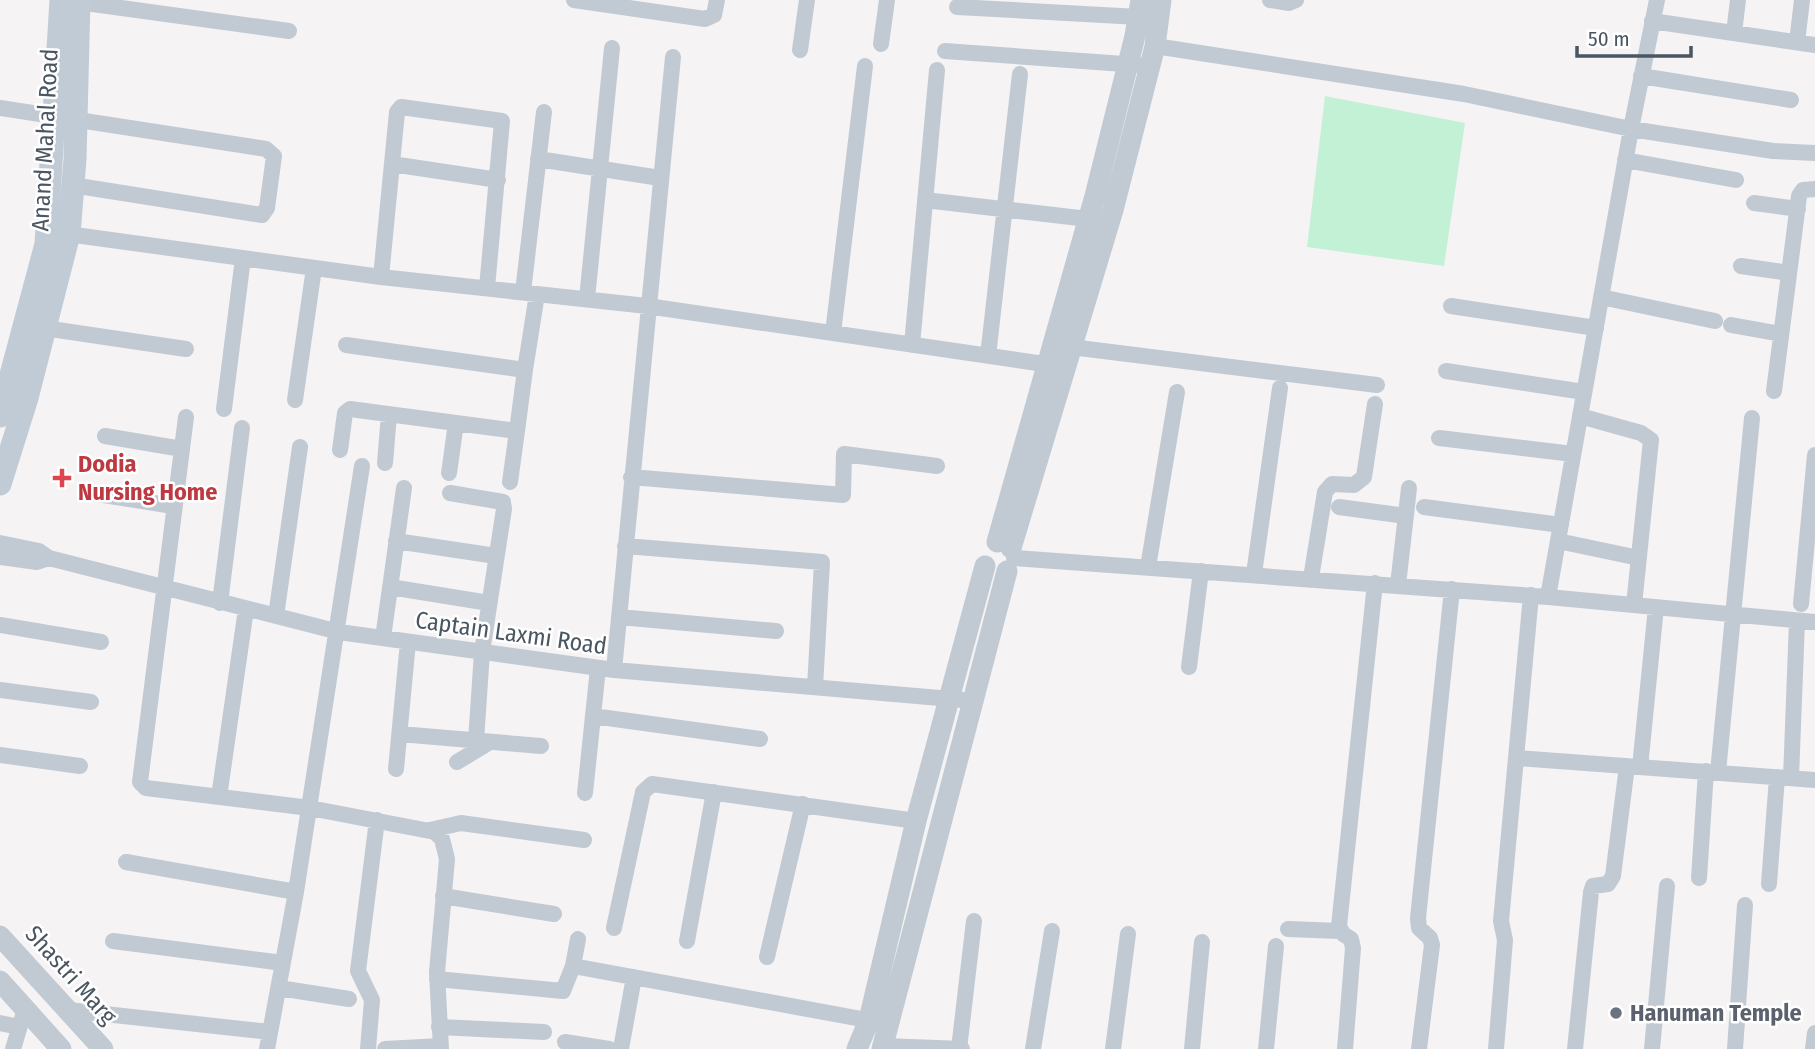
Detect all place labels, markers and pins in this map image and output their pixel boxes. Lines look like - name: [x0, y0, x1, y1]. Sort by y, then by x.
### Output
- place label: Dodia Nursing Home: [78, 450, 217, 506]
- marker: Dodia Nursing Home: [52, 468, 72, 488]
- place label: Hanuman Temple: [1630, 999, 1802, 1027]
- marker: Hanuman Temple: [1608, 1005, 1624, 1021]

